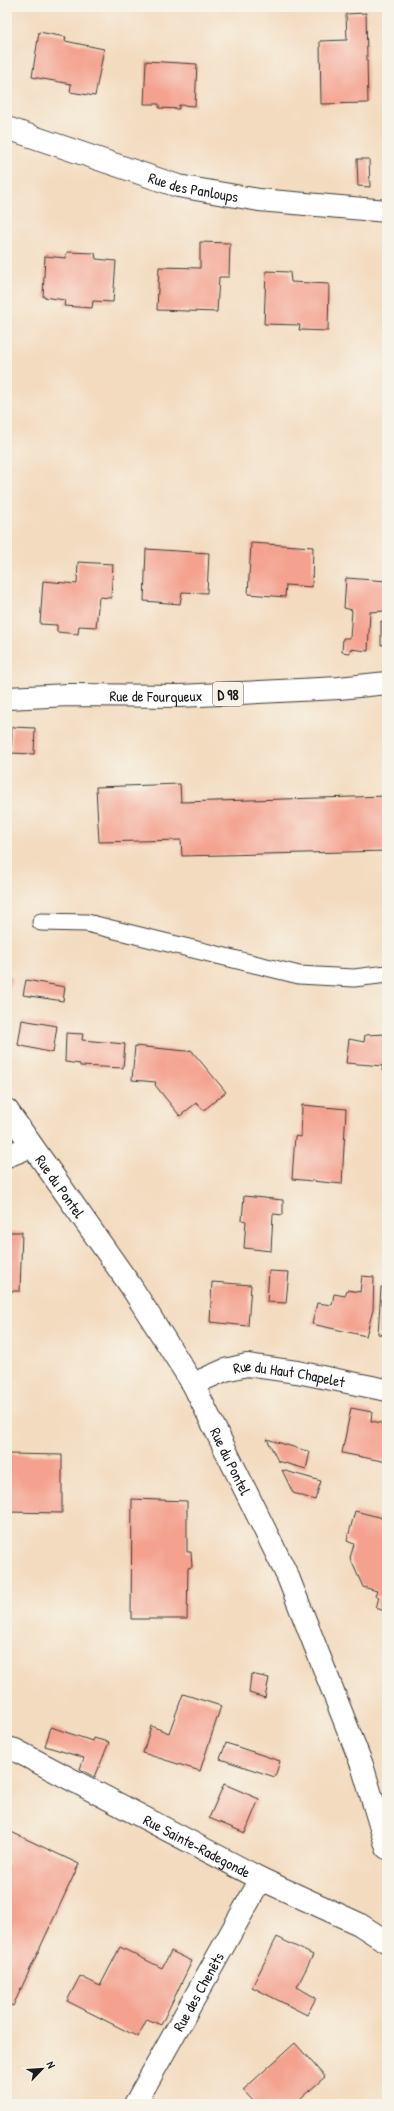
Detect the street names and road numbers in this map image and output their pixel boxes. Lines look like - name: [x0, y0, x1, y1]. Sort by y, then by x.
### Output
- street label: Rue des Panloups: [146, 166, 240, 207]
- road number: D 98: [213, 682, 243, 706]
- street label: Rue de Fourqueux: [109, 684, 203, 707]
- street label: Rue du Pontel: [31, 1150, 90, 1222]
- street label: Rue du Haut Chapelet: [231, 1354, 348, 1392]
- street label: Rue du Pontel: [205, 1424, 256, 1498]
- street label: Rue Sainte-Radegonde: [140, 1809, 255, 1882]
- street label: Rue des Chenêts: [167, 1948, 229, 2035]

